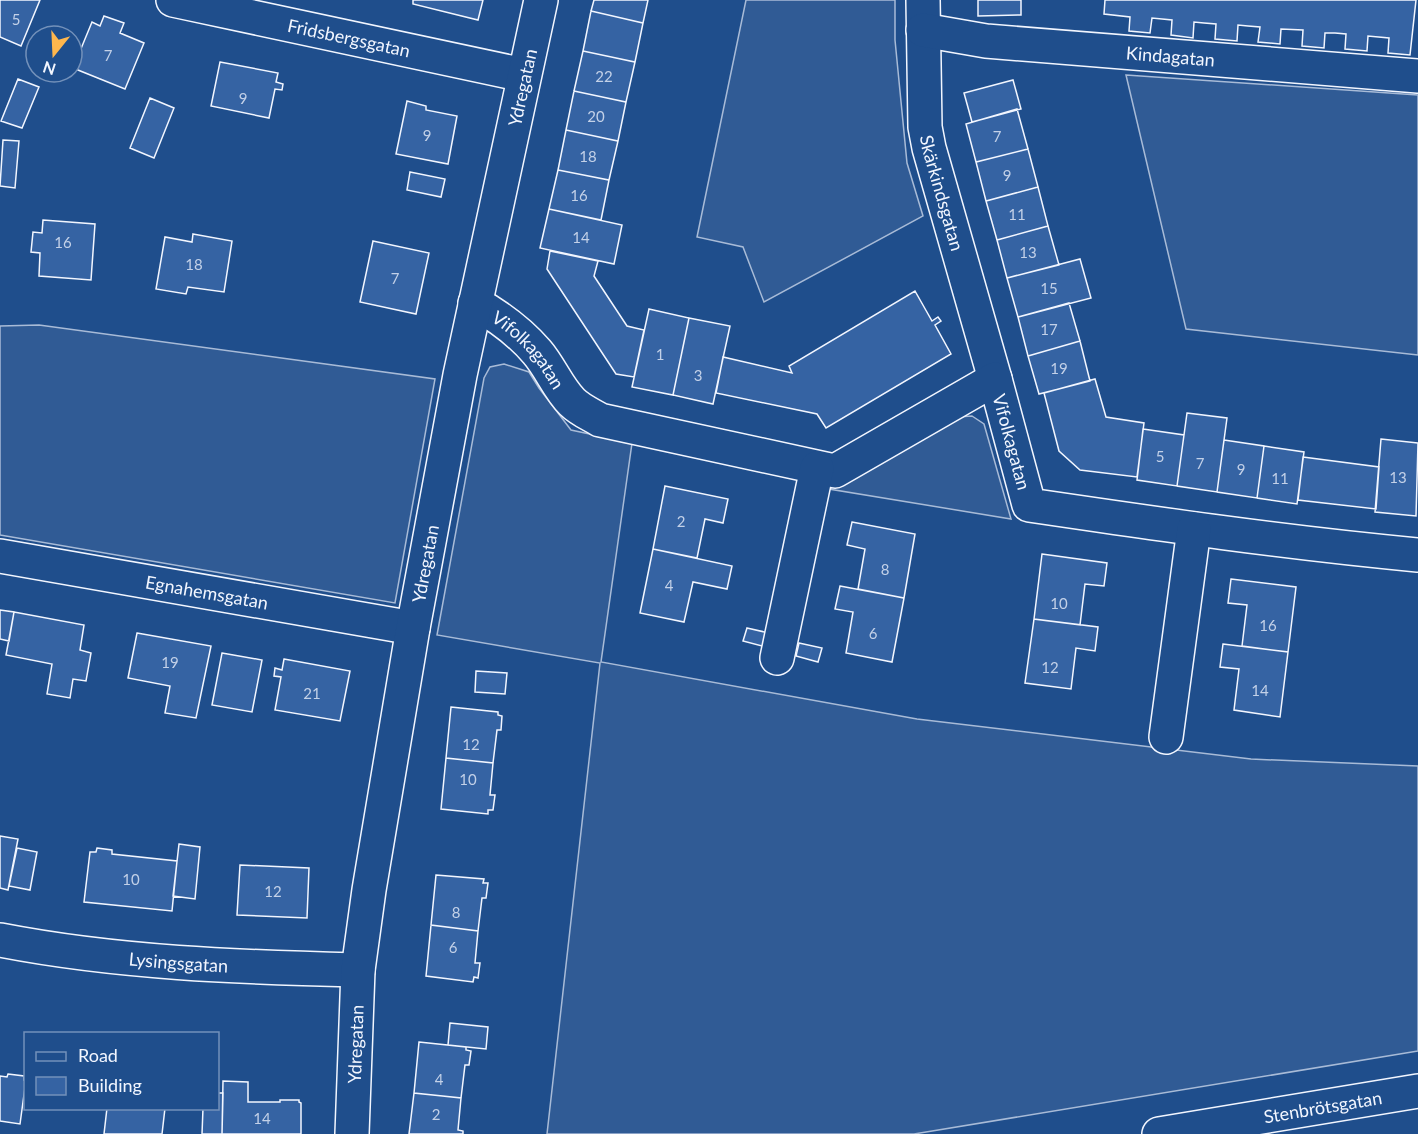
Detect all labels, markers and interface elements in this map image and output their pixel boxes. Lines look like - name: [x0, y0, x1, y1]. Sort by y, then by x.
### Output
- house number: 5: [12, 10, 20, 28]
- street label: Fridsbergsgatan: [286, 14, 412, 61]
- north arrow: [24, 24, 84, 84]
- street label: Kindagatan: [1125, 41, 1216, 71]
- house number: 7: [104, 46, 113, 64]
- street label: Ydregatan: [503, 47, 541, 128]
- text: N: [40, 58, 58, 80]
- house number: 22: [595, 67, 613, 85]
- house number: 9: [239, 89, 247, 107]
- house number: 20: [587, 107, 605, 125]
- house number: 9: [423, 126, 431, 144]
- house number: 7: [993, 127, 1002, 145]
- street label: Skärkindsgatan: [916, 133, 969, 253]
- house number: 18: [579, 147, 597, 165]
- house number: 9: [1003, 166, 1011, 184]
- house number: 16: [570, 186, 588, 204]
- house number: 11: [1008, 205, 1026, 223]
- house number: 14: [572, 228, 590, 246]
- house number: 16: [54, 233, 72, 251]
- house number: 13: [1019, 243, 1037, 261]
- house number: 18: [185, 255, 203, 273]
- house number: 7: [391, 269, 400, 287]
- house number: 15: [1040, 279, 1058, 297]
- street label: Vifolkagatan: [488, 306, 569, 393]
- house number: 17: [1040, 320, 1058, 338]
- house number: 1: [656, 345, 664, 363]
- house number: 19: [1050, 359, 1068, 377]
- house number: 3: [694, 366, 702, 384]
- street label: Vifolkagatan: [988, 391, 1035, 492]
- house number: 5: [1156, 447, 1164, 465]
- house number: 7: [1196, 454, 1205, 472]
- house number: 9: [1237, 460, 1245, 478]
- house number: 13: [1389, 468, 1407, 486]
- house number: 11: [1271, 469, 1289, 487]
- house number: 2: [677, 512, 685, 530]
- street label: Ydregatan: [407, 523, 443, 604]
- house number: 8: [881, 560, 889, 578]
- street label: Egnahemsgatan: [144, 571, 270, 614]
- house number: 4: [665, 576, 674, 594]
- house number: 10: [1050, 594, 1068, 612]
- house number: 16: [1259, 616, 1277, 634]
- house number: 6: [869, 624, 878, 642]
- house number: 19: [161, 653, 179, 671]
- house number: 12: [1041, 658, 1059, 676]
- house number: 14: [1251, 681, 1269, 699]
- house number: 21: [303, 684, 321, 702]
- house number: 12: [462, 735, 480, 753]
- house number: 10: [459, 770, 477, 788]
- house number: 10: [122, 870, 140, 888]
- house number: 12: [264, 882, 282, 900]
- house number: 8: [452, 903, 460, 921]
- house number: 6: [449, 938, 458, 956]
- street label: Lysingsgatan: [128, 947, 229, 977]
- street label: Ydregatan: [343, 1004, 368, 1084]
- legend: [24, 1032, 219, 1110]
- text: Road: [78, 1044, 118, 1066]
- house number: 4: [435, 1070, 444, 1088]
- text: Building: [78, 1074, 142, 1096]
- street label: Stenbrötsgatan: [1262, 1086, 1384, 1127]
- house number: 2: [432, 1105, 440, 1123]
- house number: 14: [253, 1109, 271, 1127]

